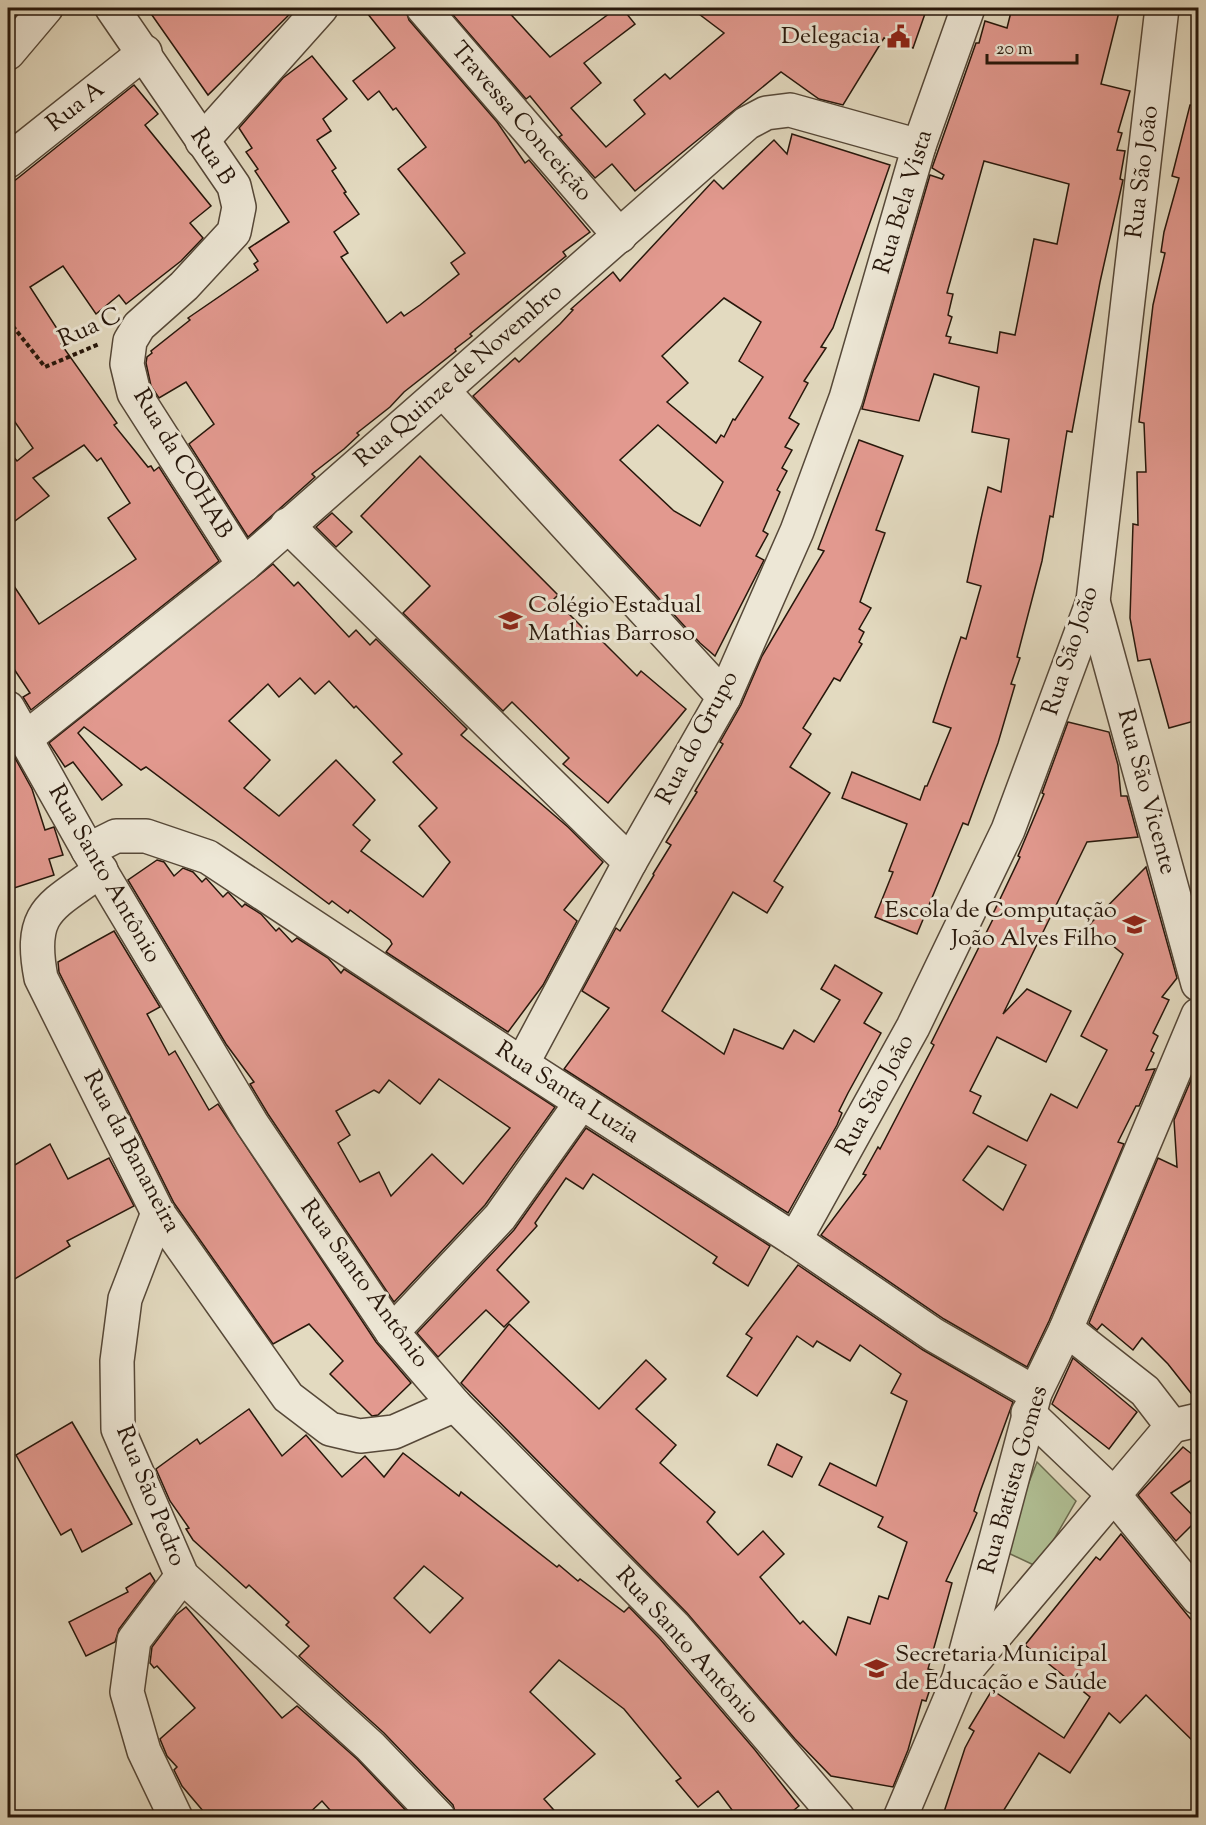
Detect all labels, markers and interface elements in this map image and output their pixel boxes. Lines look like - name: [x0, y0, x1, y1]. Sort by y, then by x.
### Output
- place label: Delegacia: [781, 20, 880, 54]
- public building icon: Delegacia: [885, 24, 911, 50]
- scale bar: [987, 27, 1077, 65]
- street label: Travessa Conceição: [442, 35, 600, 209]
- text: 20 m: [996, 37, 1033, 63]
- street label: Rua A: [40, 73, 113, 141]
- street label: Rua São João: [1118, 104, 1168, 240]
- street label: Rua B: [181, 122, 243, 192]
- street label: Rua Bela Vista: [866, 126, 942, 278]
- street label: Rua Quinze de Novembro: [348, 276, 570, 476]
- street label: Rua C: [53, 299, 127, 357]
- street label: Rua da COHAB: [124, 383, 240, 545]
- street label: Rua São João: [1034, 582, 1108, 720]
- place label: Colégio Estadual Mathias Barroso: [528, 589, 702, 651]
- school or university icon: Colégio Estadual Mathias Barroso: [497, 607, 523, 633]
- street label: Rua do Grupo: [648, 665, 748, 811]
- street label: Rua São Vicente: [1108, 706, 1184, 878]
- street label: Rua Santo Antônio: [39, 778, 169, 970]
- place label: Escola de Computação João Alves Filho: [885, 894, 1117, 956]
- school or university icon: Escola de Computação João Alves Filho: [1122, 912, 1148, 938]
- street label: Rua São João: [829, 1028, 923, 1162]
- street label: Rua Santa Luzia: [488, 1034, 646, 1152]
- street label: Rua da Bananeira: [74, 1065, 188, 1239]
- street label: Rua Santo Antônio: [291, 1193, 437, 1375]
- street label: Rua Batista Gomes: [971, 1382, 1057, 1578]
- street label: Rua São Pedro: [106, 1421, 194, 1571]
- street label: Rua Santo Antônio: [607, 1560, 767, 1732]
- place label: Secretaria Municipal de Educação e Saúde: [895, 1638, 1108, 1700]
- school or university icon: Secretaria Municipal de Educação e Saúde: [864, 1656, 890, 1682]

